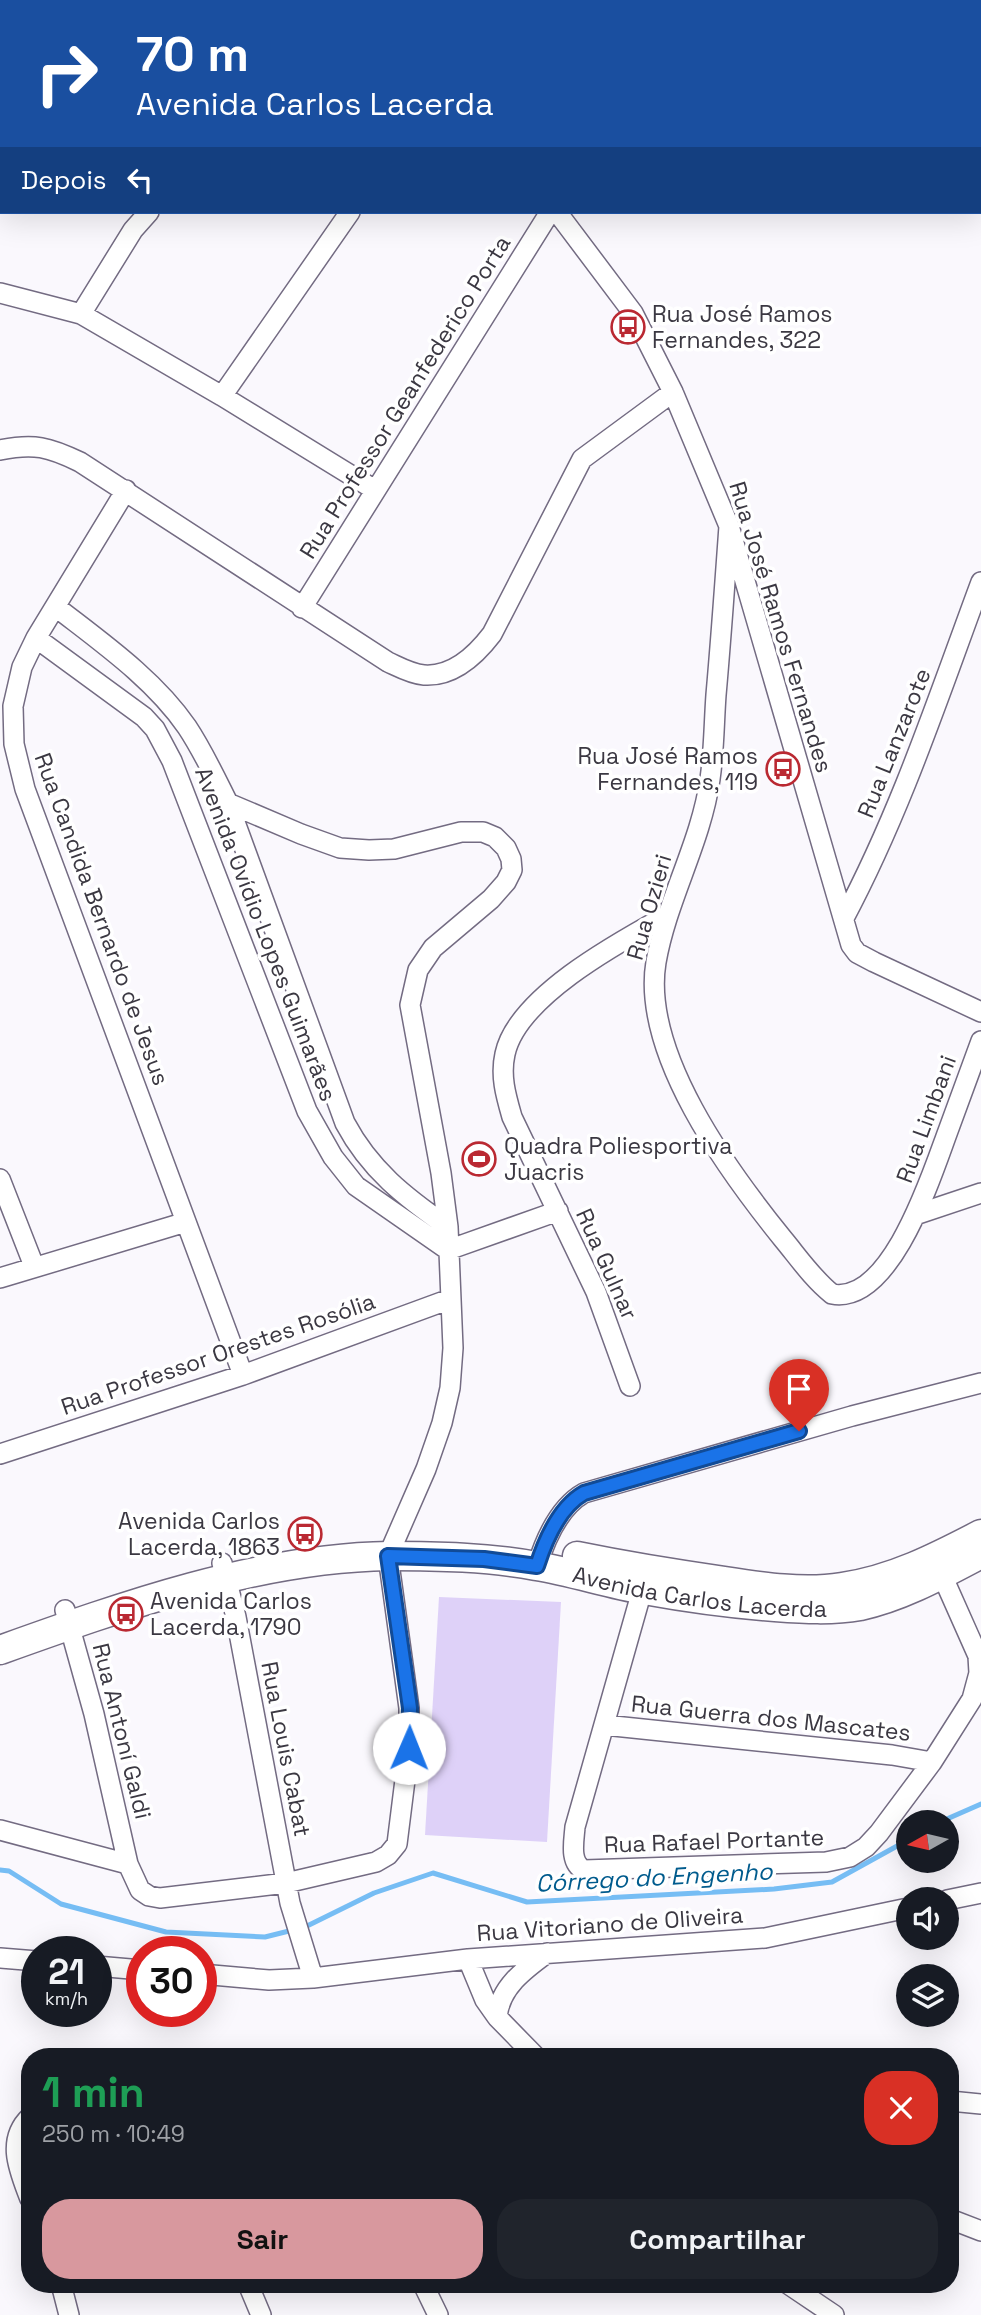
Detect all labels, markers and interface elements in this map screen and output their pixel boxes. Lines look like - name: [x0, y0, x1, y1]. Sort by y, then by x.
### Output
- text: 70 m: [136, 23, 249, 85]
- icon: right: [21, 28, 112, 119]
- text: Avenida Carlos Lacerda: [136, 84, 494, 124]
- icon: left: [121, 161, 159, 199]
- text: Depois: [21, 163, 107, 197]
- street label: Rua Professor Geanfederico Porta: [293, 230, 517, 564]
- place label: Rua José Ramos Fernandes, 322: [652, 299, 833, 355]
- bus stop icon: Rua José Ramos Fernandes, 322: [609, 308, 647, 346]
- street label: Rua José Ramos Fernandes: [722, 478, 840, 776]
- street label: Rua Lanzarote: [850, 664, 938, 822]
- place label: Rua José Ramos Fernandes, 119: [578, 741, 758, 797]
- street label: Rua Candida Bernardo de Jesus: [28, 749, 176, 1089]
- bus stop icon: Rua José Ramos Fernandes, 119: [764, 750, 802, 788]
- street label: Avenida Ovídio Lopes Guimarães: [188, 763, 344, 1105]
- street label: Rua Ozieri: [620, 851, 678, 963]
- street label: Rua Limbani: [889, 1051, 963, 1187]
- place label: Quadra Poliesportiva Juacris: [504, 1131, 732, 1187]
- sports icon: Quadra Poliesportiva Juacris: [460, 1140, 498, 1178]
- street label: Rua Gulnar: [569, 1204, 645, 1324]
- street label: Rua Professor Orestes Rosólia: [57, 1286, 379, 1422]
- pin: [769, 1359, 829, 1431]
- icon: arrive: [780, 1370, 818, 1408]
- place label: Avenida Carlos Lacerda, 1863: [118, 1506, 280, 1562]
- bus stop icon: Avenida Carlos Lacerda, 1863: [286, 1515, 324, 1553]
- street label: Avenida Carlos Lacerda: [569, 1559, 827, 1624]
- place label: Avenida Carlos Lacerda, 1790: [150, 1586, 312, 1642]
- bus stop icon: Avenida Carlos Lacerda, 1790: [107, 1595, 145, 1633]
- street label: Rua Antoní Galdi: [86, 1640, 158, 1822]
- street label: Rua Louis Cabat: [254, 1659, 318, 1839]
- street label: Rua Guerra dos Mascates: [630, 1688, 912, 1748]
- position arrow: [372, 1711, 446, 1785]
- north arrow: [896, 1810, 959, 1872]
- map controls: [896, 1810, 959, 2027]
- street label: Rua Rafael Portante: [603, 1822, 825, 1860]
- water label: Córrego do Engenho: [535, 1855, 774, 1899]
- button: sound: [896, 1887, 959, 1950]
- street label: Rua Vitoriano de Oliveira: [476, 1900, 744, 1948]
- speed limit sign: 30: [126, 1936, 217, 2027]
- text: 21: [48, 1950, 85, 1994]
- button: layers: [896, 1964, 959, 2027]
- text: km/h: [45, 1987, 88, 2010]
- text: 1 min: [42, 2066, 145, 2119]
- button: close: [864, 2071, 938, 2145]
- text: 250 m · 10:49: [42, 2119, 185, 2149]
- button: Sair: [42, 2199, 483, 2279]
- button: Compartilhar: [497, 2199, 938, 2279]

